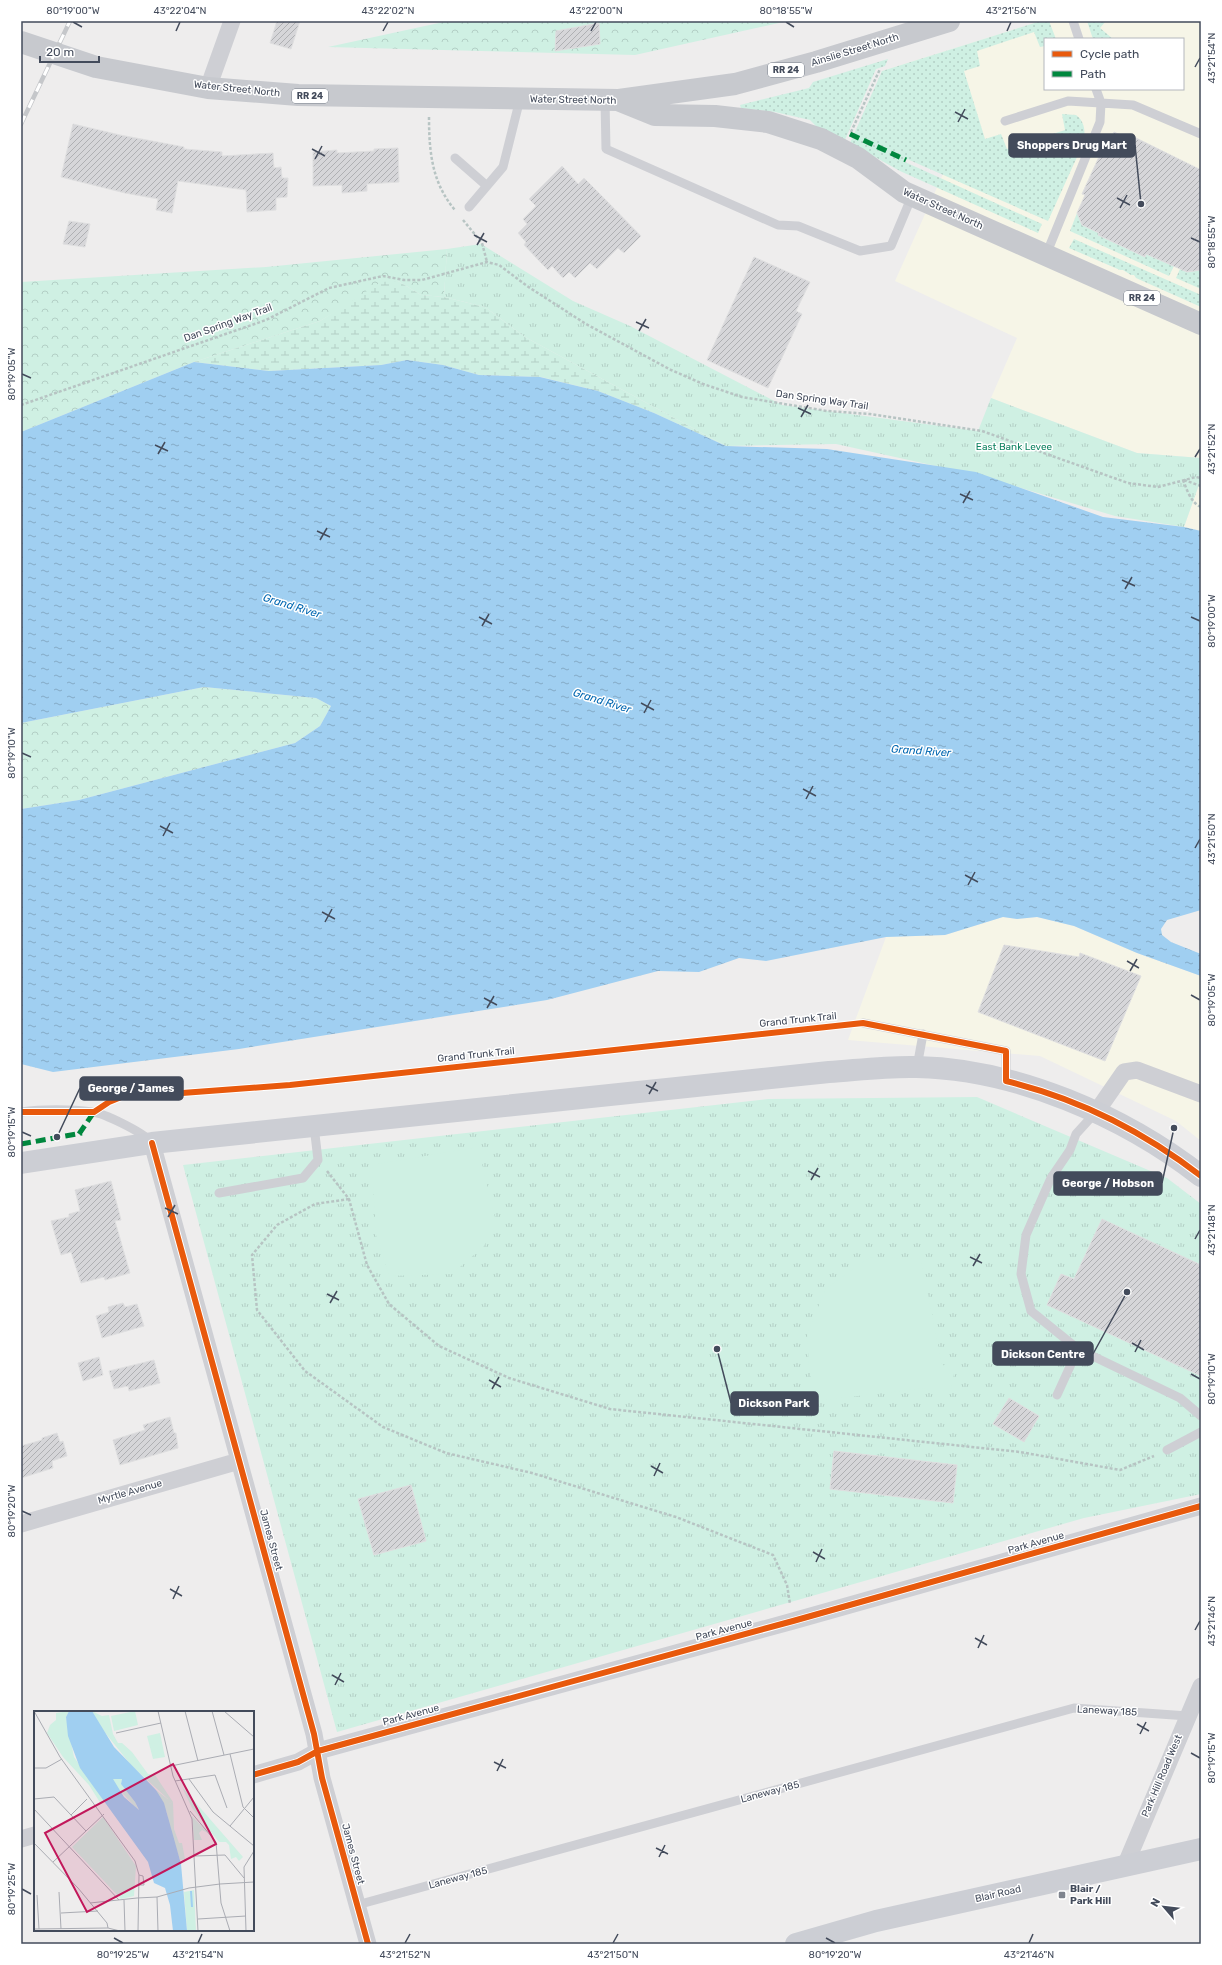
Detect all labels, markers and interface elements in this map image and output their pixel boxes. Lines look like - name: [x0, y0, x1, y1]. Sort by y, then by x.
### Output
- text: 80°19'00"W: [46, 5, 100, 17]
- text: 43°22'04"N: [153, 5, 207, 17]
- text: 43°22'02"N: [362, 5, 415, 17]
- text: 43°22'00"N: [569, 5, 623, 17]
- text: 80°18'55"W: [759, 5, 813, 17]
- text: 43°21'56"N: [986, 5, 1036, 17]
- street label: Ainslie Street North: [810, 31, 900, 69]
- text: 43°21'54"N: [1206, 32, 1218, 84]
- scale bar: [40, 38, 99, 64]
- legend: [1044, 38, 1184, 90]
- text: 20 m: [46, 45, 74, 59]
- text: Cycle path: [1080, 47, 1139, 61]
- road number: RR 24: [768, 63, 804, 77]
- text: Path: [1080, 67, 1106, 81]
- street label: Water Street North: [193, 79, 281, 99]
- road number: RR 24: [292, 89, 328, 103]
- street label: Water Street North: [530, 93, 616, 107]
- callout: Shoppers Drug Mart: [1009, 134, 1135, 157]
- text: Shoppers Drug Mart: [1017, 139, 1127, 152]
- street label: Water Street North: [901, 186, 985, 232]
- text: 80°18'55"W: [1206, 215, 1218, 269]
- road number: RR 24: [1124, 291, 1160, 305]
- street label: Dan Spring Way Trail: [182, 301, 274, 345]
- text: 80°19'05"W: [6, 347, 18, 401]
- street label: Dan Spring Way Trail: [775, 388, 869, 412]
- text: 43°21'52"N: [1206, 423, 1218, 474]
- park label: East Bank Levee: [976, 441, 1053, 453]
- water label: Grand River: [261, 591, 323, 621]
- text: 80°19'00"W: [1206, 594, 1218, 648]
- water label: Grand River: [571, 686, 633, 716]
- text: 80°19'10"W: [6, 727, 18, 779]
- water label: Grand River: [891, 742, 952, 760]
- text: 43°21'50"N: [1206, 813, 1218, 865]
- text: 80°19'05"W: [1206, 973, 1218, 1027]
- street label: Grand Trunk Trail: [759, 1010, 837, 1030]
- street label: Grand Trunk Trail: [437, 1045, 515, 1065]
- callout: George / James: [80, 1077, 183, 1100]
- text: George / James: [88, 1082, 174, 1095]
- text: 80°19'15"W: [6, 1107, 18, 1157]
- callout: George / Hobson: [1054, 1172, 1162, 1195]
- text: George / Hobson: [1062, 1177, 1154, 1190]
- text: 43°21'48"N: [1206, 1204, 1218, 1256]
- callout: Dickson Centre: [993, 1342, 1093, 1365]
- text: Dickson Centre: [1001, 1348, 1085, 1361]
- text: 80°19'10"W: [1206, 1353, 1218, 1405]
- callout: Dickson Park: [731, 1392, 818, 1415]
- text: Dickson Park: [738, 1397, 810, 1410]
- street label: Myrtle Avenue: [96, 1477, 164, 1507]
- text: 80°19'20"W: [6, 1485, 18, 1537]
- street label: James Street: [257, 1508, 285, 1572]
- street label: Park Avenue: [1007, 1529, 1066, 1557]
- text: 43°21'46"N: [1206, 1596, 1218, 1646]
- street label: Park Avenue: [694, 1617, 754, 1643]
- street label: Park Avenue: [381, 1702, 441, 1728]
- street label: Laneway 185: [1077, 1703, 1137, 1719]
- inset map: [34, 1711, 254, 1931]
- street label: Park Hill Road West: [1139, 1733, 1185, 1819]
- text: 80°19'15"W: [1206, 1733, 1218, 1783]
- street label: Laneway 185: [739, 1778, 801, 1806]
- street label: James Street: [339, 1822, 367, 1886]
- text: 80°19'25"W: [6, 1863, 18, 1915]
- street label: Laneway 185: [427, 1864, 489, 1892]
- street label: Blair Road: [974, 1883, 1022, 1905]
- place label: Blair / Park Hill: [1070, 1883, 1111, 1907]
- north arrow: [1144, 1887, 1184, 1927]
- marker: Blair / Park Hill: [1057, 1890, 1067, 1900]
- text: N: [1148, 1896, 1163, 1909]
- text: 80°19'25"W: [97, 1949, 149, 1961]
- text: 43°21'54"N: [172, 1949, 224, 1961]
- text: 43°21'52"N: [380, 1949, 431, 1961]
- text: 43°21'50"N: [587, 1949, 639, 1961]
- text: 80°19'20"W: [809, 1949, 861, 1961]
- text: 43°21'46"N: [1004, 1949, 1054, 1961]

